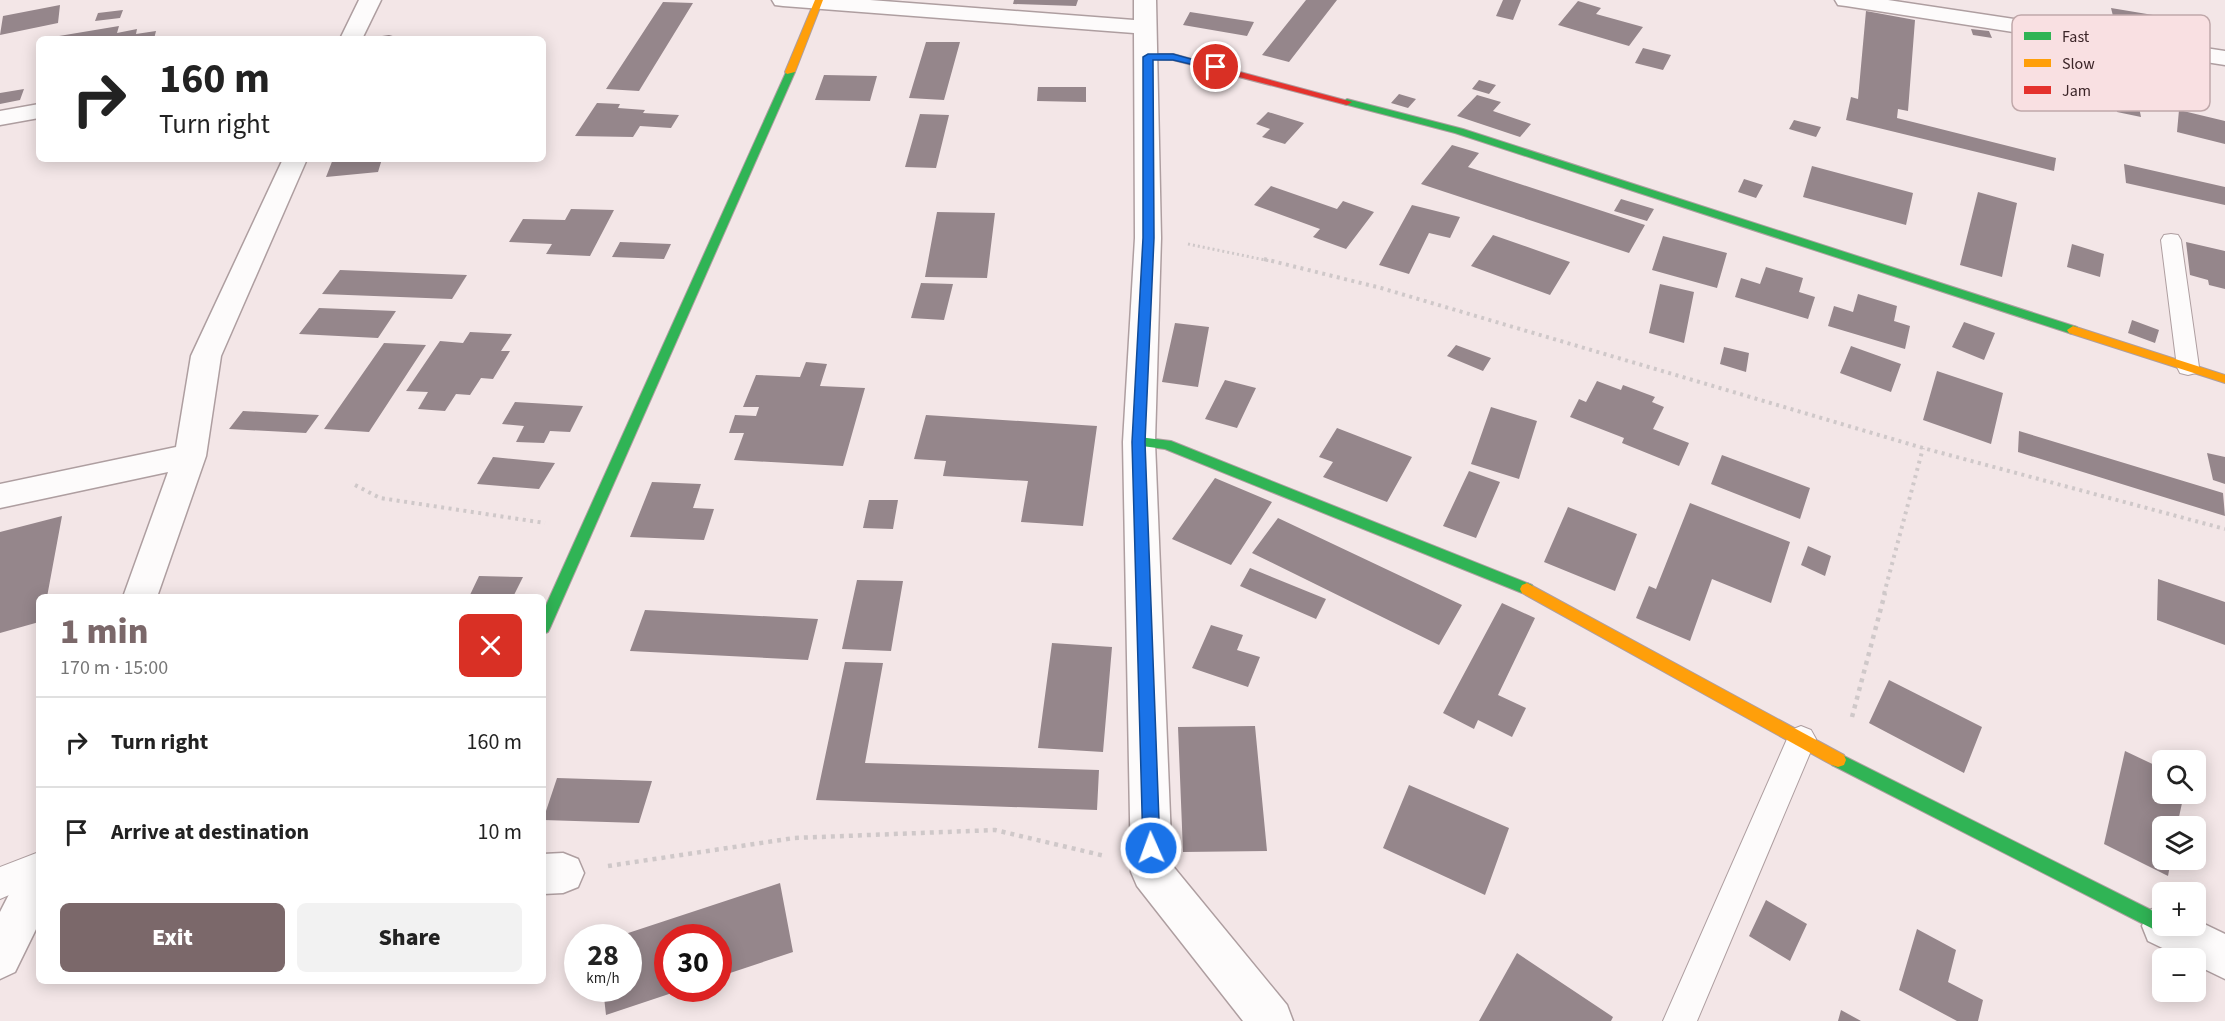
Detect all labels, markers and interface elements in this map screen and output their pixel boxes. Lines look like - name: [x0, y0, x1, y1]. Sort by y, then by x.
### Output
- legend: [2012, 15, 2210, 111]
- text: Fast: [2062, 26, 2090, 48]
- pin: [1190, 41, 1241, 92]
- text: 160 m: [159, 49, 270, 109]
- icon: arrive: [1199, 50, 1232, 83]
- text: Slow: [2062, 53, 2095, 75]
- icon: right: [60, 60, 138, 138]
- text: Jam: [2062, 80, 2091, 102]
- text: Turn right: [159, 105, 270, 144]
- text: 1 min: [60, 606, 148, 657]
- button: close: [459, 614, 522, 677]
- text: 170 m · 15:00: [60, 654, 168, 682]
- icon: right: [60, 726, 93, 759]
- text: Turn right: [111, 726, 208, 758]
- text: 160 m: [467, 726, 522, 758]
- map controls: [2152, 750, 2206, 1002]
- button: search: [2152, 750, 2206, 804]
- icon: arrive: [60, 816, 93, 849]
- text: Arrive at destination: [111, 816, 309, 848]
- text: 10 m: [477, 816, 522, 848]
- position arrow: [1119, 816, 1183, 880]
- button: layers: [2152, 816, 2206, 870]
- button: +: [2152, 882, 2206, 936]
- button: Exit: [60, 903, 285, 972]
- button: Share: [297, 903, 522, 972]
- speed limit sign: 30: [654, 924, 732, 1002]
- text: 28: [587, 934, 619, 977]
- button: −: [2152, 948, 2206, 1002]
- text: km/h: [586, 968, 620, 989]

